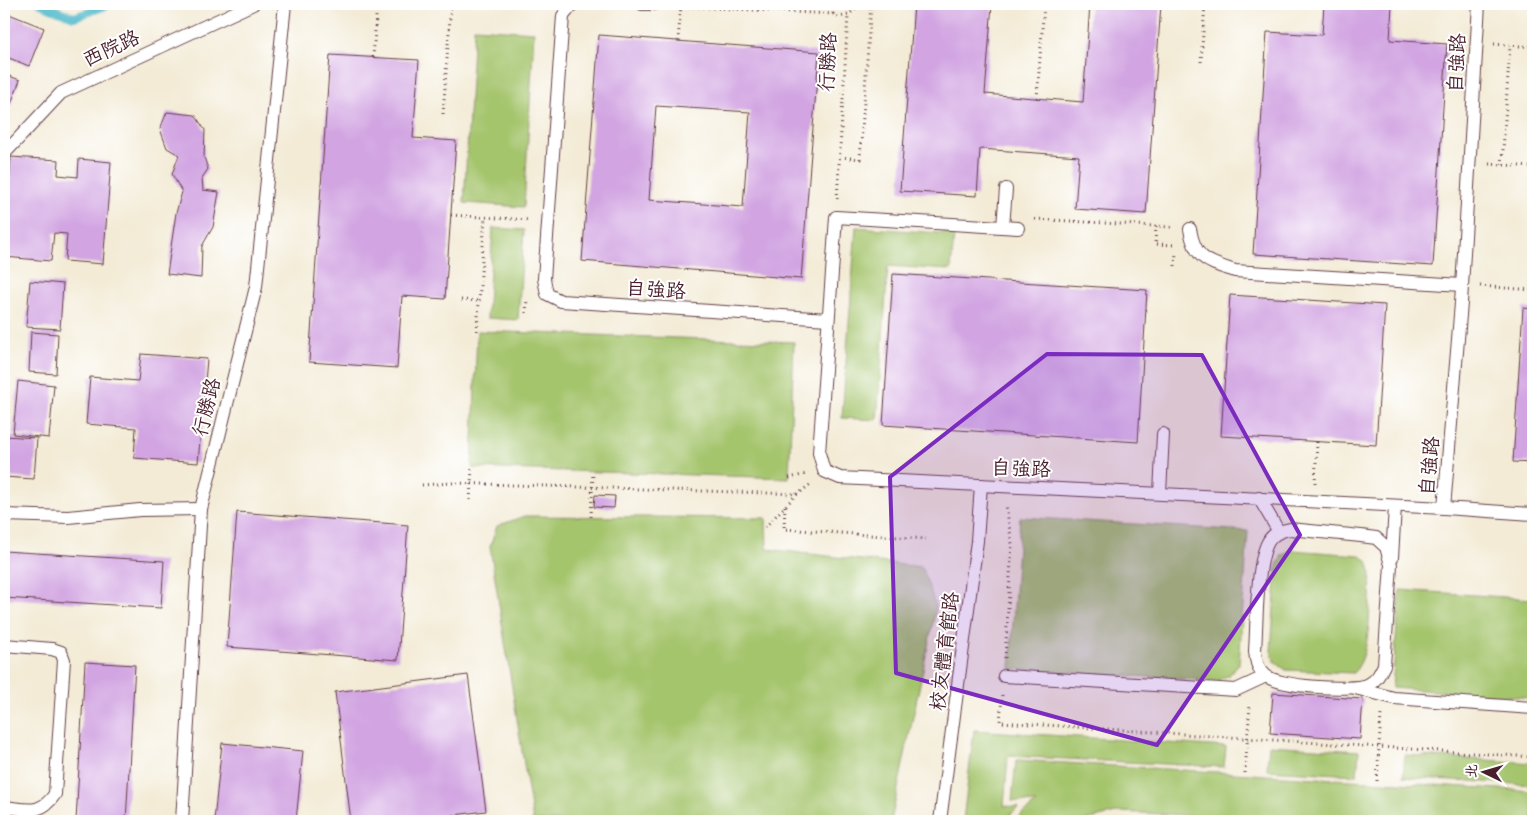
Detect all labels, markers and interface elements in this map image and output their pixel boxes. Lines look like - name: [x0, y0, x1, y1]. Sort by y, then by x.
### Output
- street label: 西院路: [79, 24, 145, 72]
- street label: 行勝路: [813, 30, 842, 93]
- street label: 自強路: [1442, 31, 1471, 94]
- street label: 自強路: [625, 275, 688, 304]
- street label: 行勝路: [187, 374, 226, 439]
- street label: 自強路: [1414, 434, 1445, 497]
- street label: 自強路: [991, 455, 1052, 482]
- street label: 校友體育館路: [925, 589, 964, 712]
- north arrow: [1460, 748, 1510, 798]
- text: 北: [1462, 763, 1481, 779]

